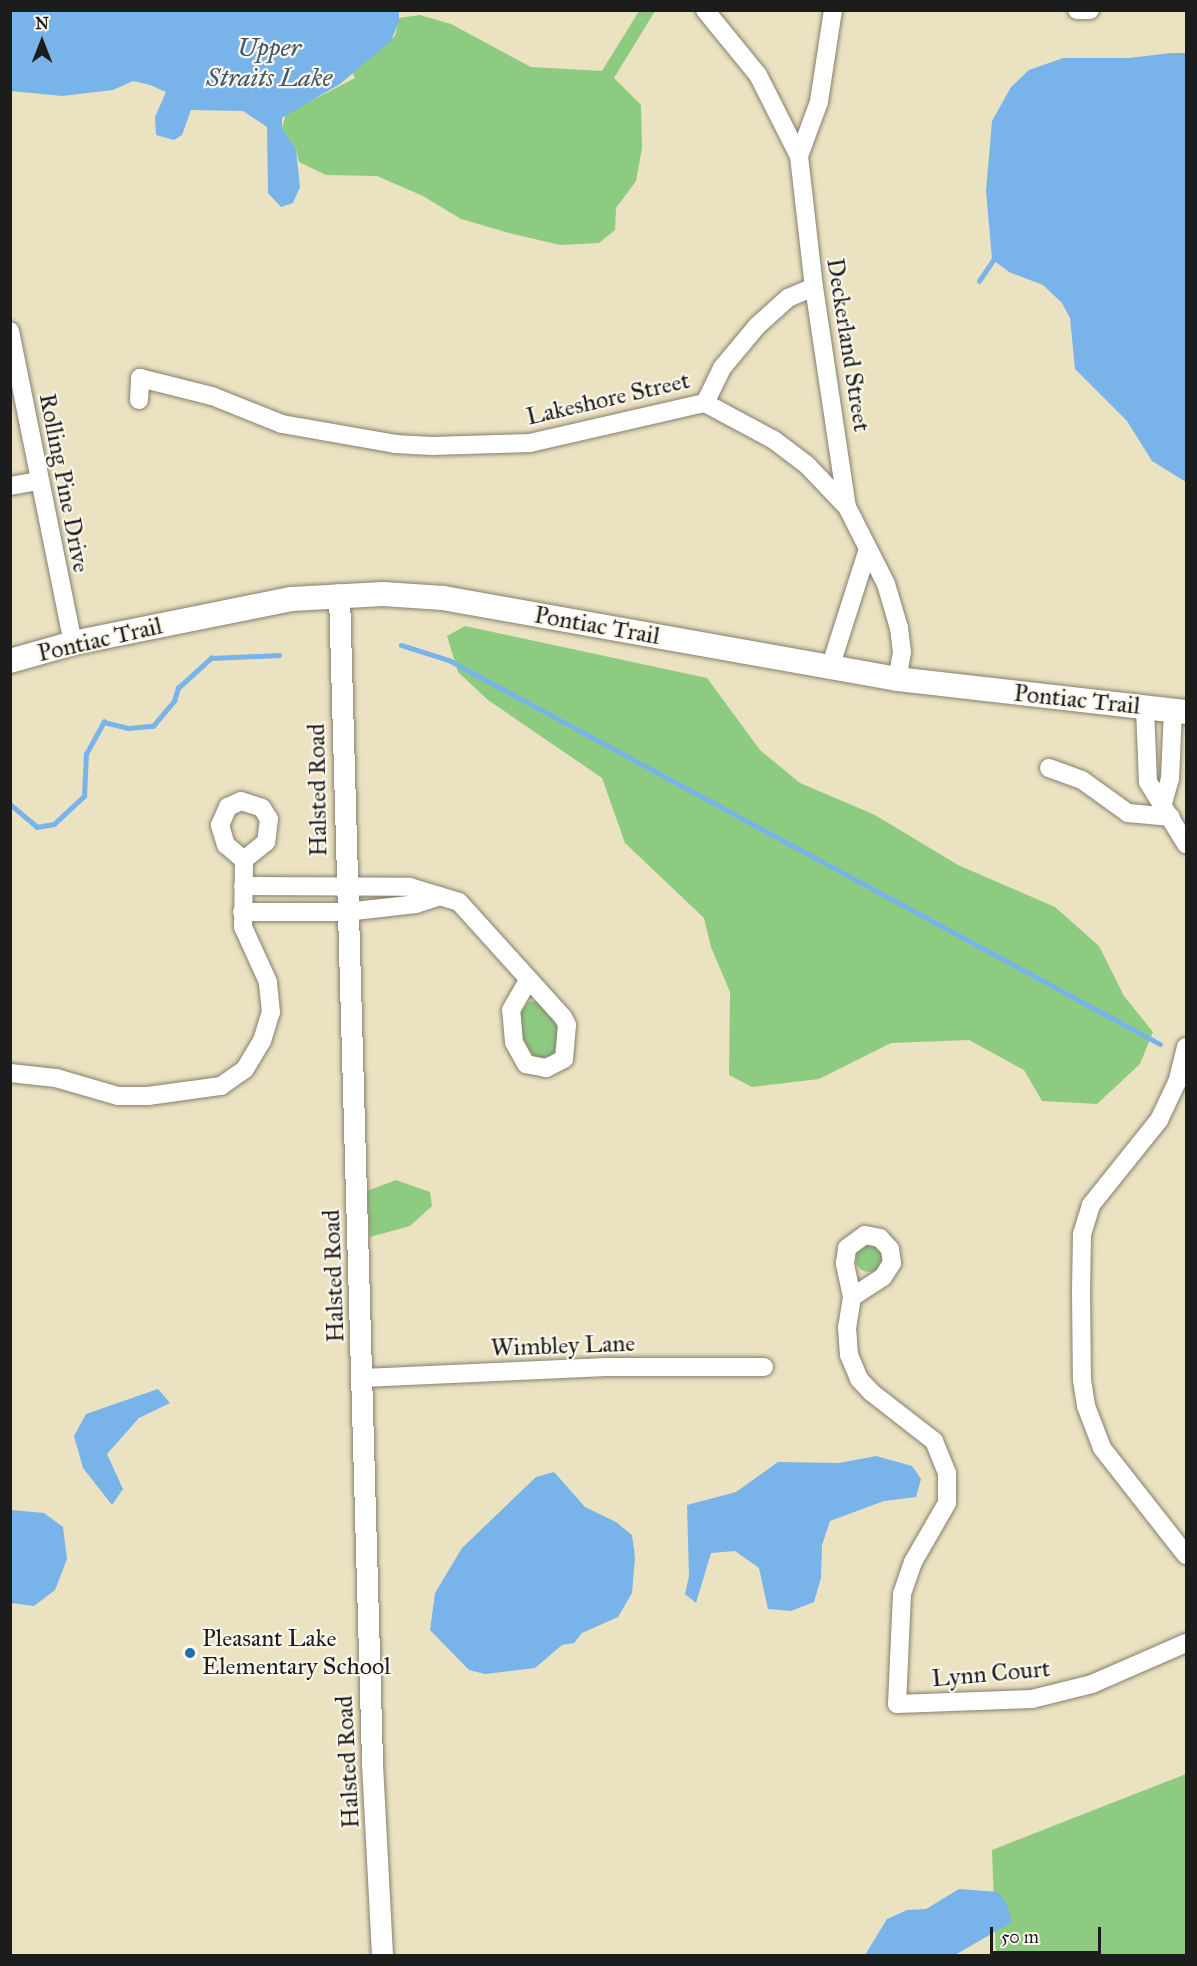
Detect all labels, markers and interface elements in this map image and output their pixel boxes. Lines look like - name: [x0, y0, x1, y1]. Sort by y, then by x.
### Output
- north arrow: [12, 12, 72, 72]
- text: N: [35, 14, 49, 33]
- water label: Upper Straits Lake: [206, 32, 332, 94]
- street label: Deckerland Street: [820, 256, 876, 434]
- street label: Lakeshore Street: [524, 366, 692, 432]
- street label: Rolling Pine Drive: [33, 391, 95, 575]
- street label: Pontiac Trail: [532, 601, 662, 651]
- street label: Pontiac Trail: [35, 612, 165, 668]
- street label: Pontiac Trail: [1012, 679, 1142, 721]
- street label: Halsted Road: [302, 723, 334, 857]
- street label: Halsted Road: [317, 1209, 351, 1343]
- street label: Wimbley Lane: [490, 1329, 636, 1363]
- place label: Pleasant Lake Elementary School: [202, 1625, 391, 1681]
- marker: Pleasant Lake Elementary School: [183, 1646, 197, 1660]
- street label: Lynn Court: [931, 1654, 1051, 1694]
- street label: Halsted Road: [330, 1695, 366, 1829]
- scale bar: [993, 1915, 1104, 1953]
- text: 50 m: [1001, 1926, 1039, 1948]

